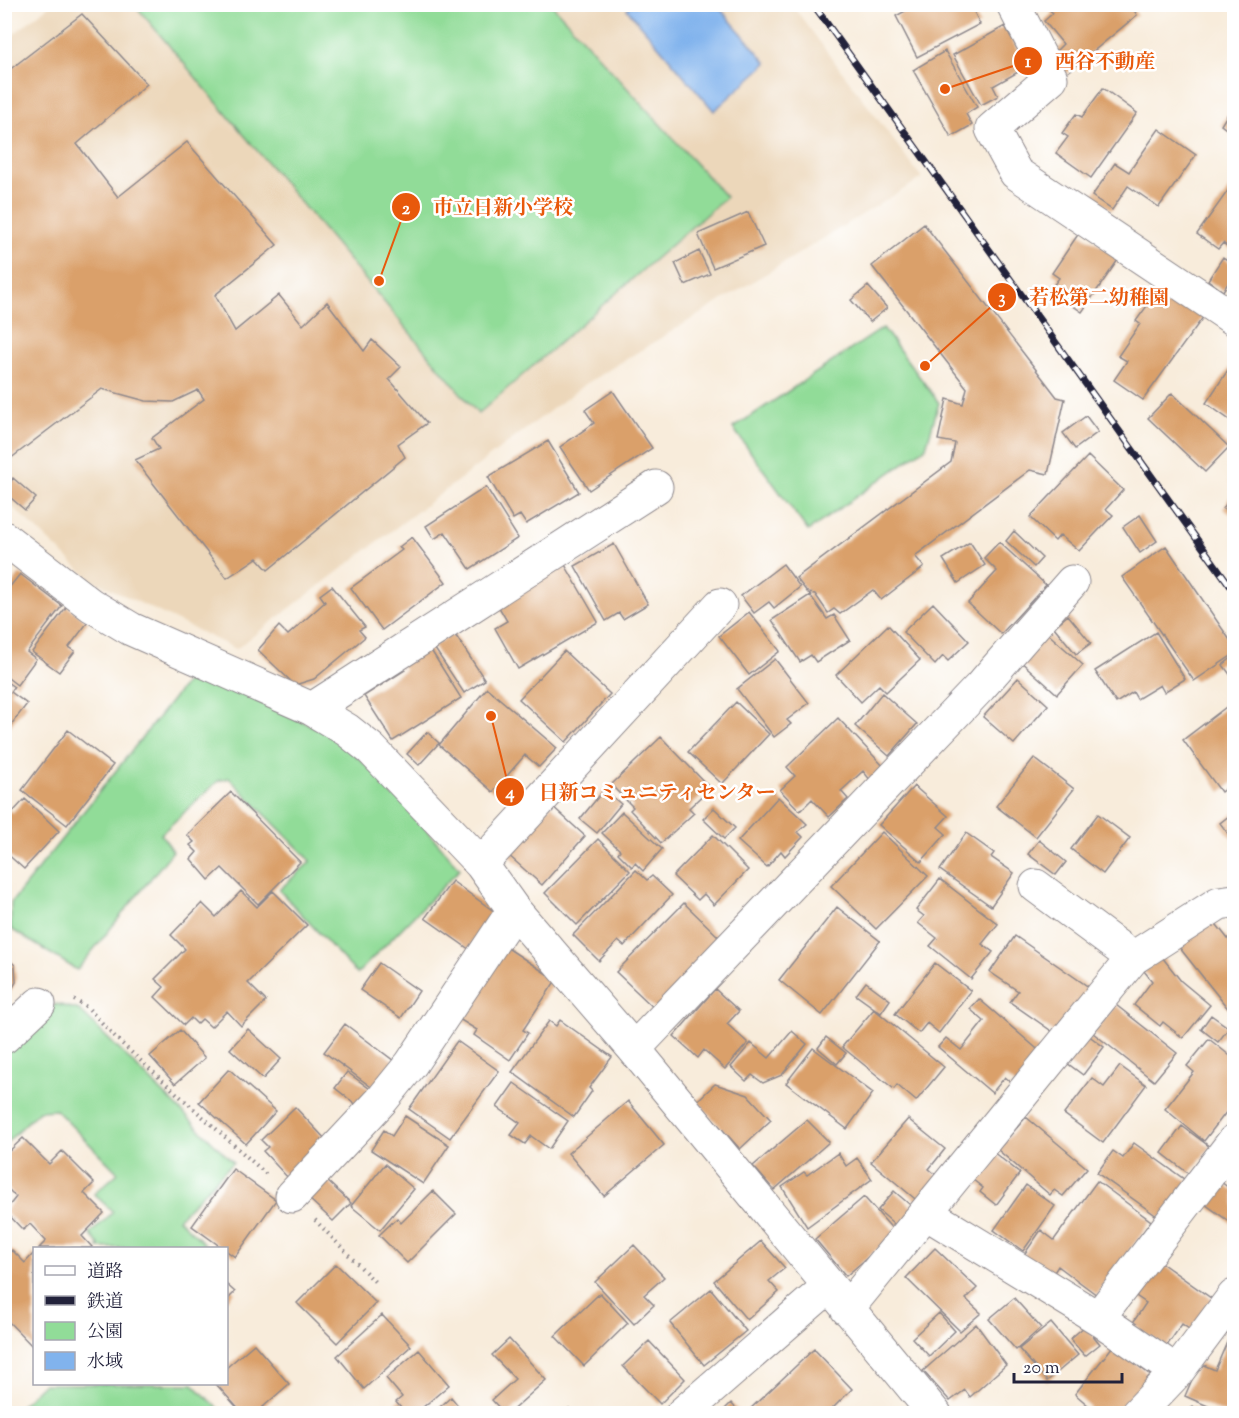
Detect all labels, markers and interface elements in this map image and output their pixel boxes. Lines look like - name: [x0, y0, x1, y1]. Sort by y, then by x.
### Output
- callout: 西谷不動産: [1013, 42, 1167, 80]
- text: 西谷不動産: [1055, 49, 1155, 78]
- text: 1: [1025, 50, 1032, 76]
- callout: 市立日新小学校: [391, 188, 585, 226]
- text: 市立日新小学校: [433, 195, 573, 224]
- text: 2: [402, 197, 411, 223]
- callout: 若松第二幼稚園: [987, 278, 1181, 316]
- text: 若松第二幼稚園: [1029, 285, 1169, 314]
- text: 3: [998, 286, 1006, 312]
- callout: 日新コミュニティセンター: [495, 773, 789, 811]
- text: 日新コミュニティセンター: [538, 780, 776, 809]
- text: 4: [504, 781, 515, 807]
- legend: [33, 1247, 228, 1385]
- text: 道路: [87, 1260, 123, 1286]
- text: 鉄道: [87, 1290, 123, 1316]
- text: 公園: [87, 1320, 123, 1346]
- scale bar: [1014, 1346, 1122, 1384]
- text: 水域: [87, 1350, 123, 1376]
- text: 20 m: [1023, 1356, 1060, 1382]

